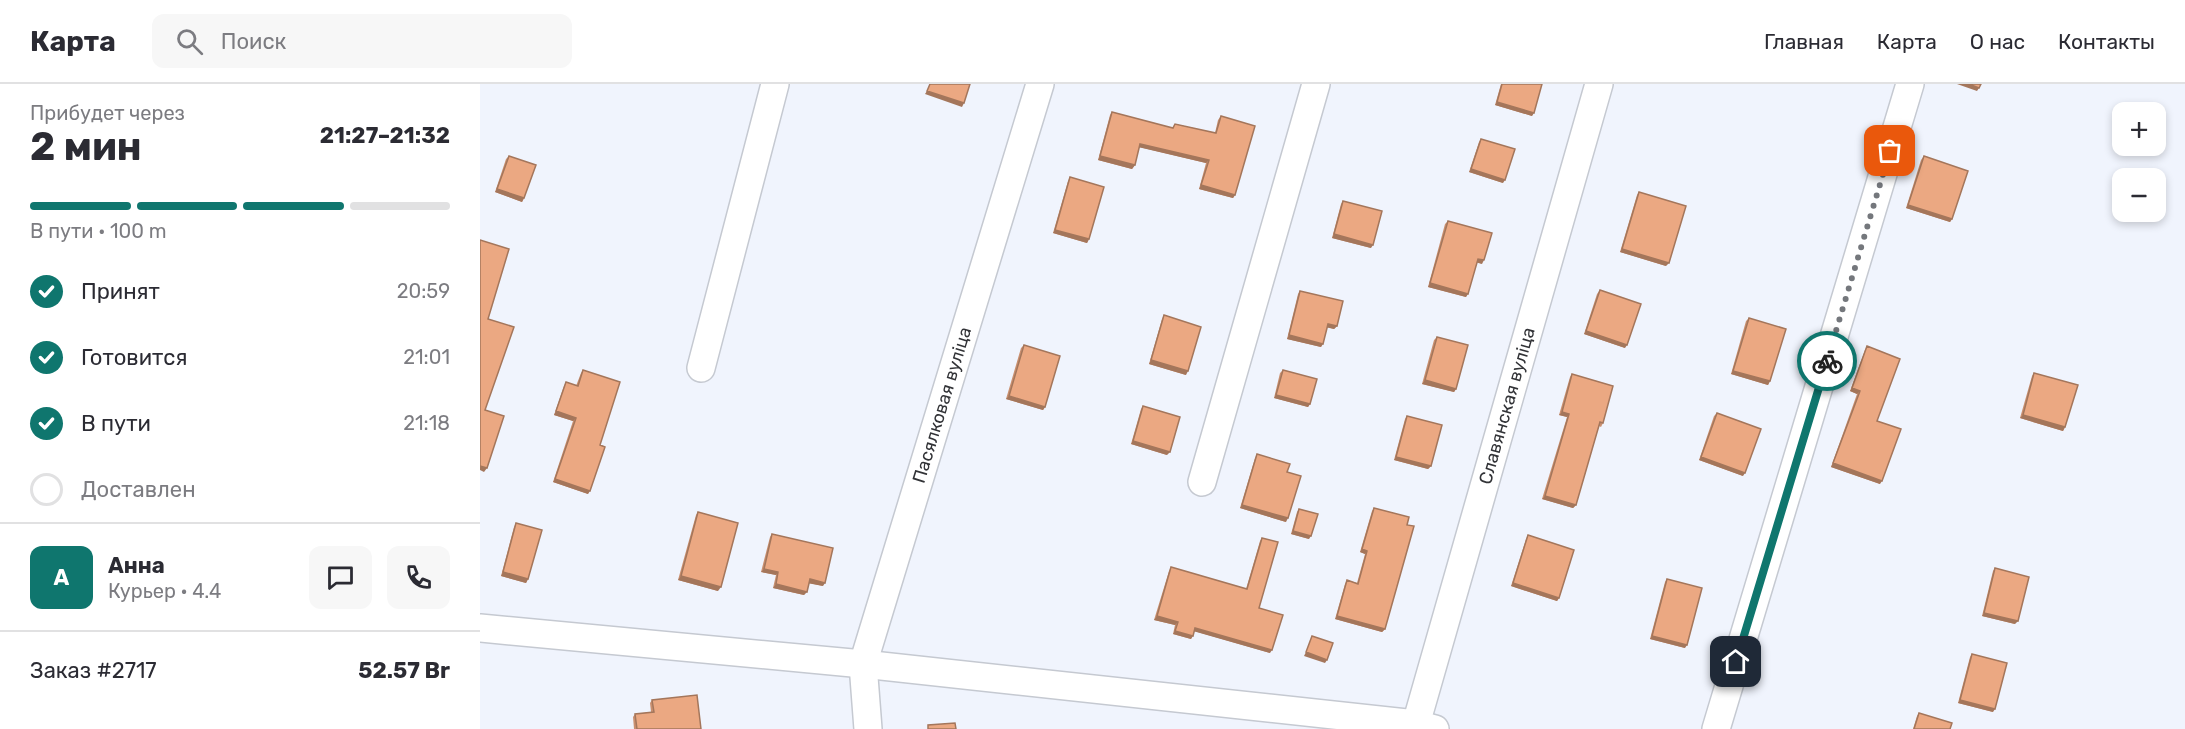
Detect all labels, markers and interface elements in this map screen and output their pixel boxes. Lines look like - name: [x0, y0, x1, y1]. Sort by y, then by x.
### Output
- search box: [152, 14, 572, 68]
- text: Карта: [30, 25, 116, 58]
- icon: search: [173, 25, 206, 58]
- text: Поиск: [221, 28, 286, 55]
- text: Главная: [1764, 29, 1844, 54]
- text: Карта: [1877, 29, 1937, 54]
- text: О нас: [1970, 29, 2025, 54]
- text: Контакты: [2058, 29, 2155, 54]
- text: Прибудет через: [30, 101, 185, 125]
- map controls: [2112, 102, 2166, 222]
- button: +: [2112, 102, 2166, 156]
- text: 21:27–21:32: [320, 122, 450, 149]
- text: 2 мин: [30, 124, 142, 170]
- pin: [1864, 125, 1915, 176]
- icon: bag: [1873, 134, 1906, 167]
- button: −: [2112, 168, 2166, 222]
- text: В пути · 100 m: [30, 219, 167, 243]
- icon: check: [30, 275, 63, 308]
- text: Принят: [81, 278, 160, 305]
- text: 20:59: [397, 279, 450, 303]
- street label: Пасялковая вуліца: [908, 324, 976, 486]
- street label: Славянская вуліца: [1474, 325, 1540, 487]
- courier: [1797, 331, 1857, 391]
- icon: check: [30, 341, 63, 374]
- text: Готовится: [81, 344, 187, 371]
- text: 21:01: [403, 345, 450, 369]
- icon: bike: [1811, 345, 1844, 378]
- icon: check: [30, 407, 63, 440]
- text: В пути: [81, 410, 151, 437]
- text: 21:18: [403, 411, 450, 435]
- text: Доставлен: [81, 476, 196, 503]
- button: chat: [309, 546, 372, 609]
- button: phone: [387, 546, 450, 609]
- text: Анна: [108, 552, 165, 579]
- text: А: [54, 564, 69, 591]
- text: Курьер · 4.4: [108, 579, 221, 603]
- pin: [1710, 636, 1761, 687]
- icon: home: [1719, 645, 1752, 678]
- text: Заказ #2717: [30, 657, 157, 684]
- text: 52.57 Br: [358, 657, 450, 684]

